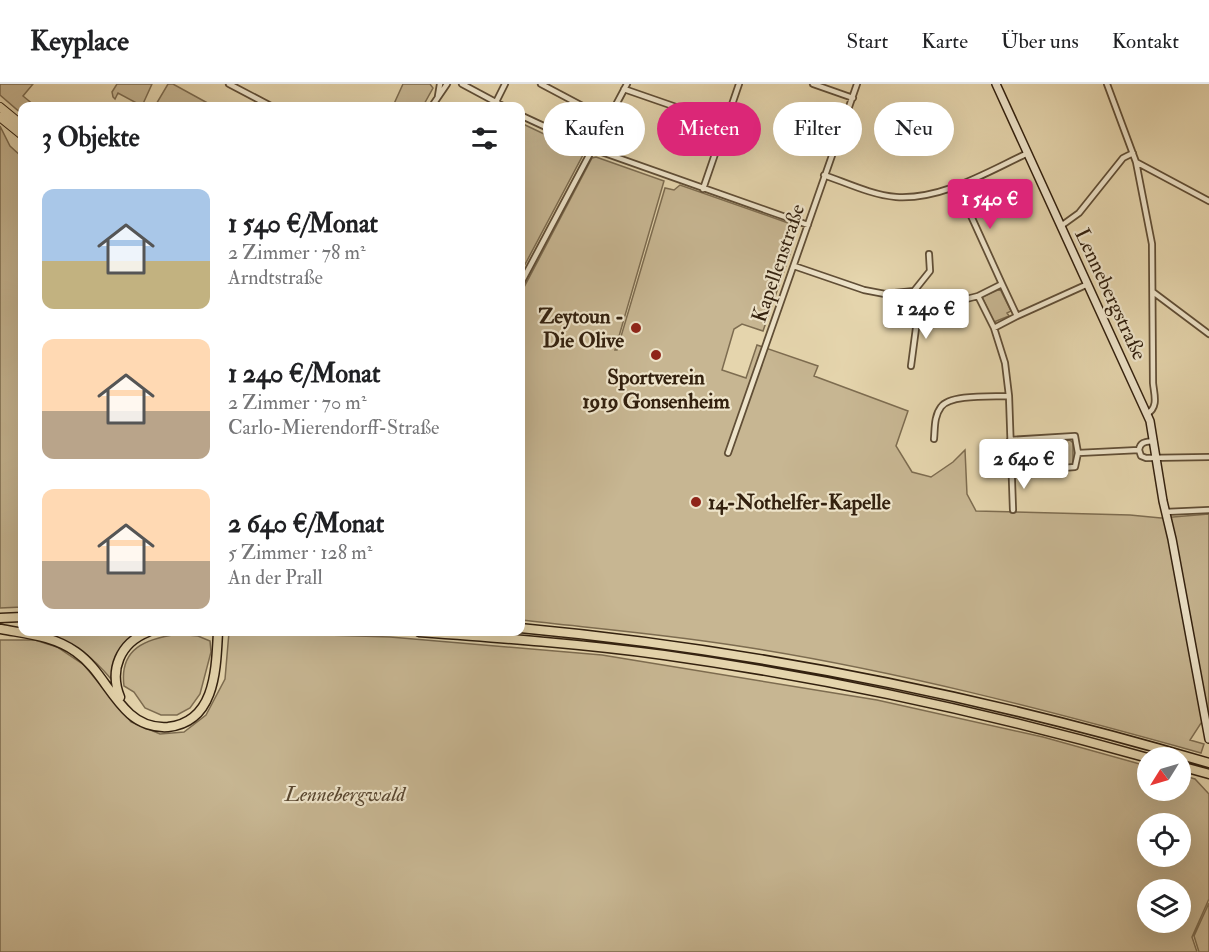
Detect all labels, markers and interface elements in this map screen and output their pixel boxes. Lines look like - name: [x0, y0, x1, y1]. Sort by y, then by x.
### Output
- text: Keyplace: [30, 24, 129, 59]
- text: Start: [846, 28, 888, 55]
- text: Karte: [921, 28, 968, 55]
- text: Über uns: [1001, 28, 1079, 55]
- text: Kontakt: [1112, 28, 1179, 55]
- chip: Kaufen: [543, 102, 645, 156]
- chip: Mieten: [657, 102, 761, 156]
- chip: Filter: [773, 102, 862, 156]
- chip: Neu: [874, 102, 954, 156]
- text: 3 Objekte: [42, 122, 140, 154]
- icon: filters: [468, 122, 501, 155]
- pin: 1 540 €: [935, 179, 1045, 230]
- text: 1 540 €: [962, 186, 1018, 211]
- street label: Kapellenstraße: [746, 200, 811, 326]
- text: 1 540 €/Monat: [228, 208, 378, 240]
- icon: home: [90, 213, 162, 285]
- street label: Lennebergstraße: [1068, 224, 1153, 365]
- text: 2 Zimmer · 78 m²: [228, 240, 366, 265]
- text: Arndtstraße: [228, 265, 323, 290]
- pin: 1 240 €: [871, 289, 981, 340]
- text: 1 240 €: [897, 296, 955, 321]
- place label: Zeytoun - Die Olive: [538, 303, 624, 354]
- marker: Zeytoun - Die Olive: [629, 321, 643, 335]
- marker: Sportverein 1919 Gonsenheim: [649, 348, 663, 362]
- text: 1 240 €/Monat: [228, 358, 380, 390]
- icon: home: [90, 363, 162, 435]
- place label: Sportverein 1919 Gonsenheim: [582, 364, 731, 415]
- text: 2 Zimmer · 70 m²: [228, 390, 367, 415]
- text: Carlo-Mierendorff-Straße: [228, 415, 439, 440]
- pin: 2 640 €: [969, 439, 1079, 490]
- text: 2 640 €: [993, 446, 1055, 471]
- place label: 14-Nothelfer-Kapelle: [708, 489, 891, 516]
- marker: 14-Nothelfer-Kapelle: [689, 495, 703, 509]
- text: 2 640 €/Monat: [228, 508, 384, 540]
- icon: home: [90, 513, 162, 585]
- text: 5 Zimmer · 128 m²: [228, 540, 372, 565]
- text: An der Prall: [228, 565, 323, 590]
- north arrow: [1137, 747, 1191, 801]
- map controls: [1137, 747, 1191, 933]
- park label: Lennebergwald: [284, 781, 406, 808]
- button: locate: [1137, 813, 1191, 867]
- button: layers: [1137, 879, 1191, 933]

